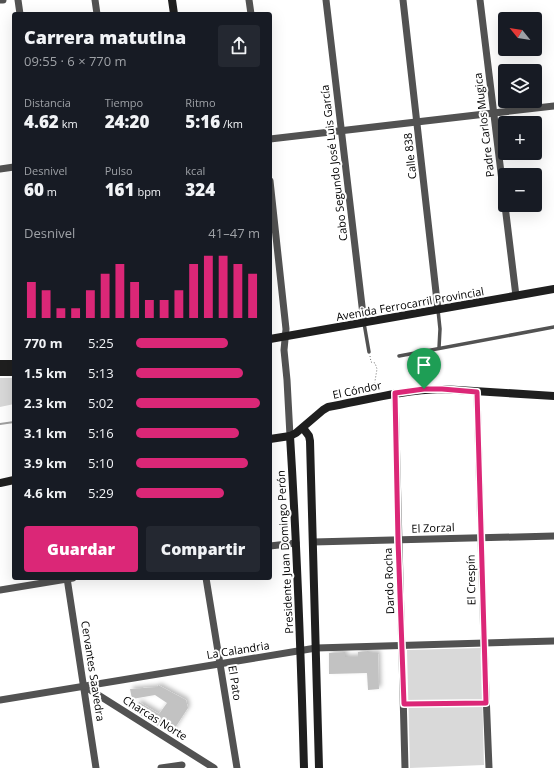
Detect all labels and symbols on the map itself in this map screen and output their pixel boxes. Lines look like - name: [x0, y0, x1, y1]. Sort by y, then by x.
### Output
- north arrow: [498, 12, 542, 56]
- street label: Padre Carlos Mugica: [470, 72, 497, 178]
- street label: Cabo Segundo José Luis García: [316, 84, 351, 242]
- street label: Calle 838: [400, 132, 419, 180]
- street label: Avenida Ferrocarril Provincial: [335, 283, 485, 324]
- pin: [407, 348, 441, 389]
- street label: El Cóndor: [331, 377, 383, 402]
- street label: Presidente Juan Domingo Perón: [273, 470, 296, 634]
- street label: El Zorzal: [411, 519, 455, 536]
- street label: Dardo Rocha: [380, 548, 397, 614]
- street label: El Crespín: [463, 554, 478, 606]
- street label: Cervantes Saavedra: [78, 620, 109, 722]
- street label: La Calandria: [205, 637, 270, 662]
- street label: El Pato: [225, 664, 246, 702]
- street label: Charcas Norte: [120, 692, 190, 743]

